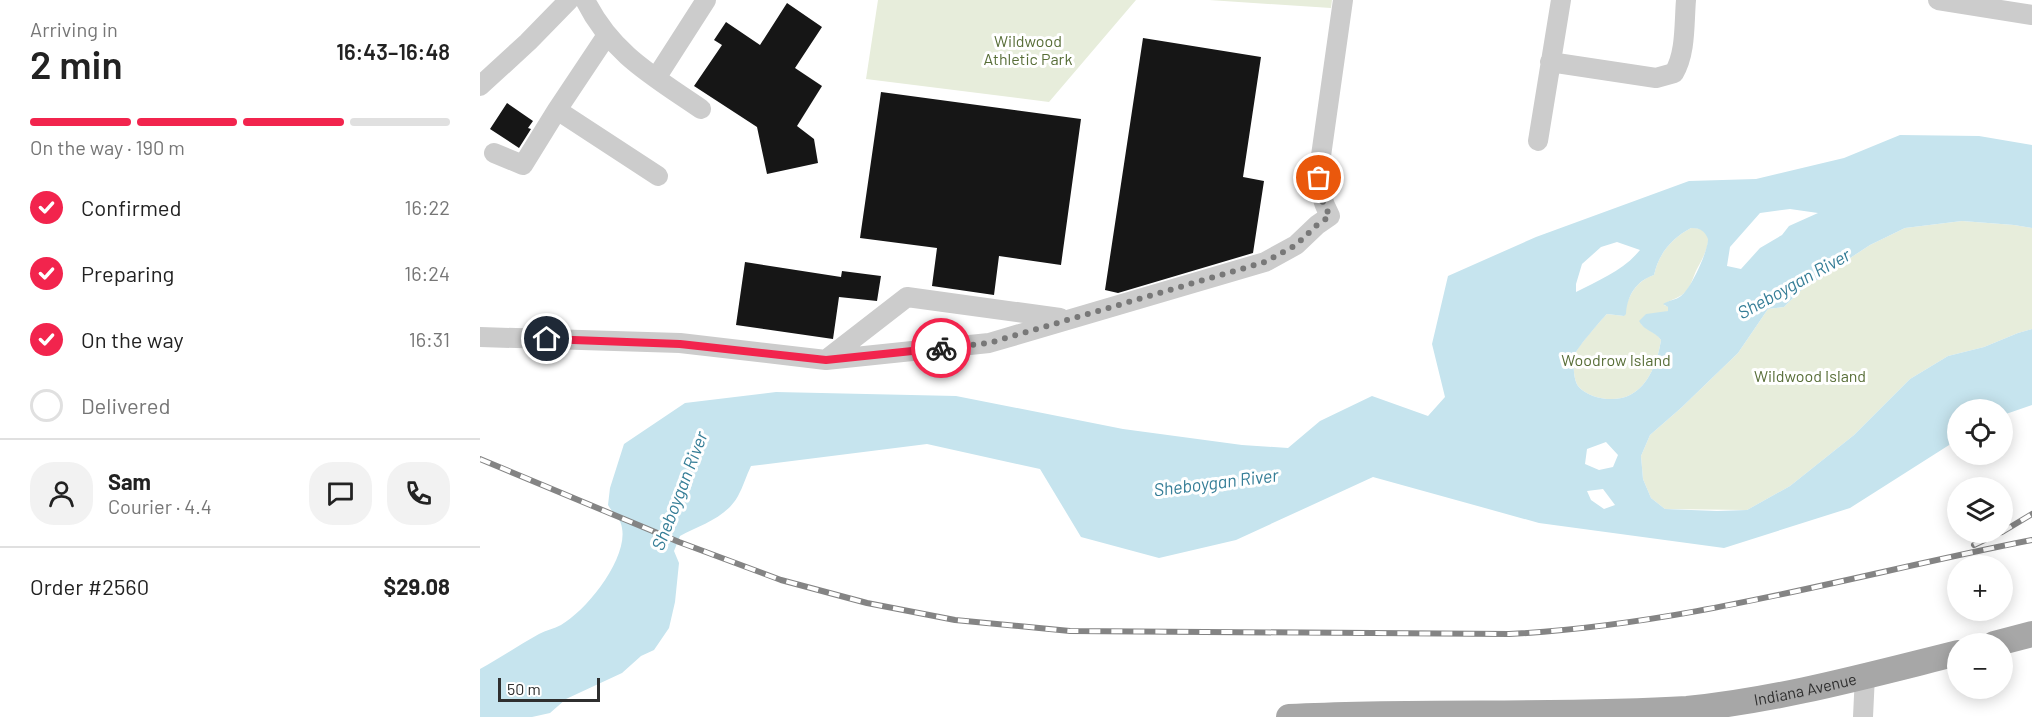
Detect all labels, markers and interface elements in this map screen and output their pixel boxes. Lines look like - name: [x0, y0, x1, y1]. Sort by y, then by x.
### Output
- text: Arriving in: [30, 17, 118, 41]
- park label: Wildwood Athletic Park: [984, 31, 1072, 68]
- text: 16:43–16:48: [336, 38, 450, 64]
- text: 2 min: [30, 40, 123, 87]
- text: On the way · 190 m: [30, 135, 185, 159]
- pin: [1293, 152, 1344, 203]
- icon: bag: [1302, 161, 1335, 194]
- icon: check: [30, 191, 63, 224]
- text: Confirmed: [81, 194, 181, 220]
- text: 16:22: [404, 195, 450, 219]
- water label: Sheboygan River: [1733, 243, 1854, 323]
- icon: check: [30, 257, 63, 290]
- text: Preparing: [81, 260, 174, 286]
- text: 16:24: [404, 261, 450, 285]
- pin: [521, 313, 572, 364]
- courier: [911, 318, 971, 378]
- icon: home: [530, 322, 563, 355]
- icon: check: [30, 323, 63, 356]
- text: On the way: [81, 326, 184, 352]
- text: 16:31: [409, 327, 450, 351]
- icon: bike: [925, 332, 958, 365]
- park label: Woodrow Island: [1561, 350, 1671, 369]
- park label: Wildwood Island: [1754, 366, 1866, 385]
- text: Delivered: [81, 392, 170, 418]
- map controls: [1947, 399, 2013, 699]
- button: locate: [1947, 399, 2013, 465]
- water label: Sheboygan River: [646, 427, 712, 553]
- button: person: [30, 462, 93, 525]
- button: chat: [309, 462, 372, 525]
- button: phone: [387, 462, 450, 525]
- water label: Sheboygan River: [1152, 463, 1280, 501]
- text: Sam: [108, 468, 151, 494]
- button: layers: [1947, 477, 2013, 543]
- text: Courier · 4.4: [108, 494, 212, 518]
- button: +: [1947, 555, 2013, 621]
- text: Order #2560: [30, 573, 149, 599]
- text: $29.08: [384, 573, 450, 599]
- button: −: [1947, 633, 2013, 699]
- street label: Indiana Avenue: [1752, 669, 1858, 709]
- scale bar: [498, 675, 600, 702]
- text: 50 m: [507, 679, 541, 698]

